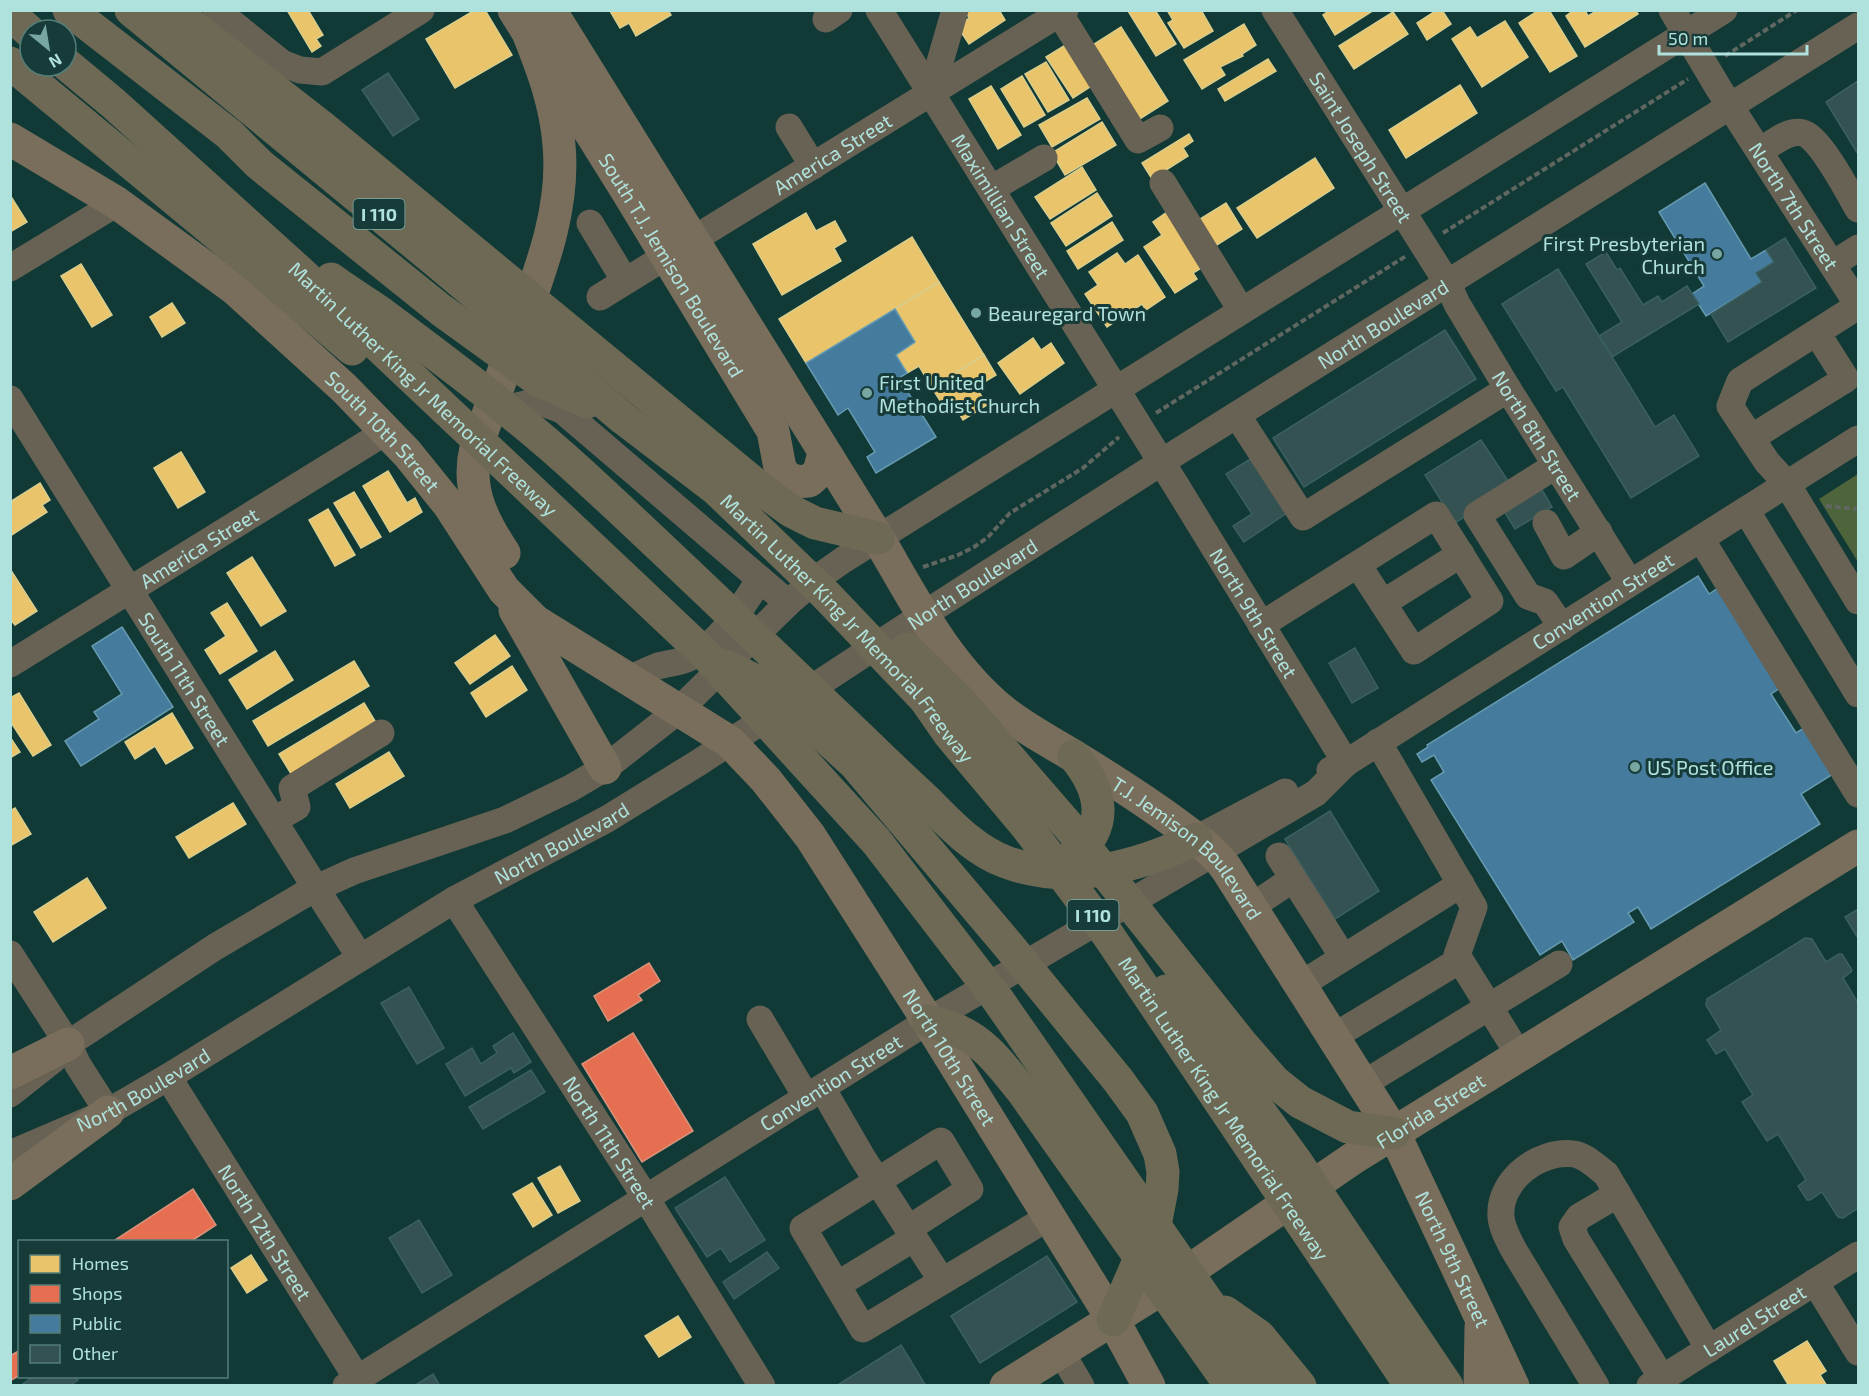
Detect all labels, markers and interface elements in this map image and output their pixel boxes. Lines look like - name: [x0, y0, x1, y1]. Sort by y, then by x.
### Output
- north arrow: [18, 18, 78, 78]
- scale bar: [1659, 18, 1808, 56]
- text: 50 m: [1668, 27, 1708, 49]
- text: N: [46, 50, 66, 73]
- street label: Saint Joseph Street: [1305, 67, 1418, 227]
- street label: America Street: [769, 108, 896, 199]
- street label: Maximillian Street: [947, 129, 1056, 283]
- street label: North 7th Street: [1744, 138, 1844, 274]
- street label: South T.J. Jemison Boulevard: [594, 149, 749, 382]
- road number: I 110: [354, 199, 404, 229]
- place label: First Presbyterian Church: [1543, 231, 1705, 278]
- marker: First Presbyterian Church: [1710, 247, 1724, 261]
- street label: Martin Luther King Jr Memorial Freeway: [284, 256, 563, 521]
- street label: North Boulevard: [1313, 274, 1453, 373]
- place label: Beauregard Town: [988, 301, 1146, 325]
- marker: Beauregard Town: [969, 306, 983, 320]
- street label: South 10th Street: [321, 365, 446, 497]
- street label: North 8th Street: [1488, 366, 1587, 505]
- place label: First United Methodist Church: [879, 370, 1040, 417]
- marker: First United Methodist Church: [860, 386, 874, 400]
- street label: Martin Luther King Jr Memorial Freeway: [716, 488, 980, 767]
- street label: America Street: [135, 502, 263, 593]
- street label: North Boulevard: [903, 533, 1042, 634]
- street label: North 9th Street: [1205, 543, 1303, 683]
- street label: Convention Street: [1527, 547, 1678, 654]
- street label: South 11th Street: [134, 608, 236, 750]
- place label: US Post Office: [1647, 755, 1774, 779]
- marker: US Post Office: [1628, 760, 1642, 774]
- street label: T.J. Jemison Boulevard: [1107, 771, 1267, 924]
- street label: North Boulevard: [490, 797, 633, 889]
- road number: I 110: [1068, 900, 1118, 930]
- street label: Martin Luther King Jr Memorial Freeway: [1114, 952, 1335, 1265]
- street label: North 10th Street: [898, 984, 1002, 1130]
- street label: Convention Street: [755, 1028, 906, 1136]
- street label: North Boulevard: [72, 1042, 214, 1136]
- street label: Florida Street: [1371, 1068, 1489, 1153]
- street label: North 11th Street: [559, 1071, 662, 1213]
- street label: North 12th Street: [214, 1160, 317, 1305]
- street label: North 9th Street: [1411, 1187, 1496, 1331]
- legend: [18, 1240, 228, 1378]
- text: Homes: [72, 1252, 129, 1274]
- street label: Laurel Street: [1698, 1279, 1810, 1362]
- text: Shops: [72, 1282, 122, 1304]
- text: Public: [72, 1312, 122, 1334]
- text: Other: [72, 1342, 118, 1364]

